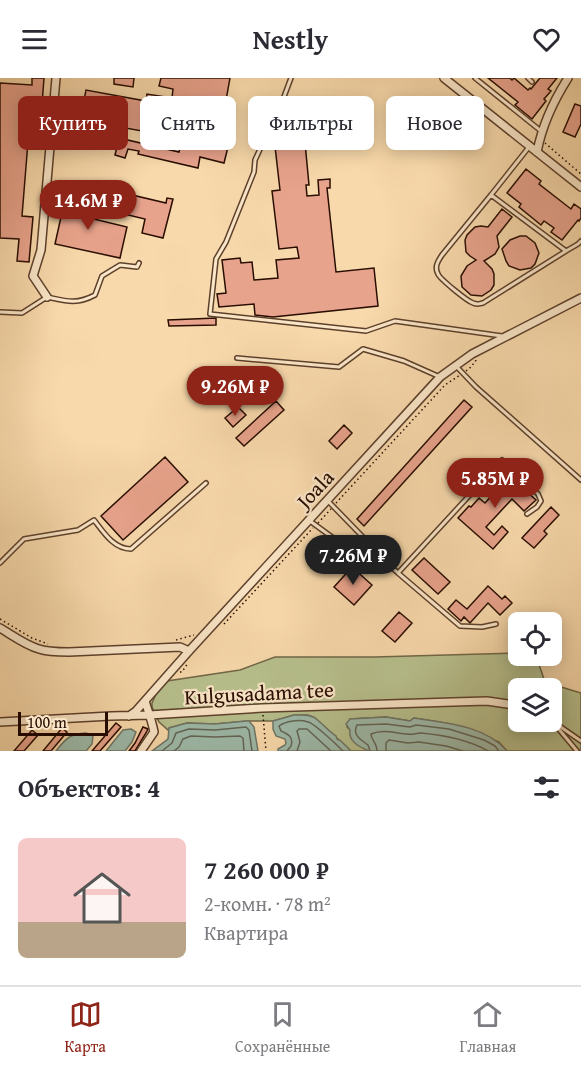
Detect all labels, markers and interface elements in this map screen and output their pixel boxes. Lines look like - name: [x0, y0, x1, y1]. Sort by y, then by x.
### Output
- text: Nestly: [253, 19, 328, 59]
- icon: menu: [18, 23, 51, 56]
- icon: heart: [530, 23, 563, 56]
- chip: Купить: [18, 96, 128, 150]
- chip: Снять: [140, 96, 236, 150]
- chip: Фильтры: [248, 96, 374, 150]
- chip: Новое: [386, 96, 484, 150]
- pin: 14.6M ₽: [33, 180, 143, 231]
- text: 14.6M ₽: [54, 185, 122, 214]
- pin: 9.26M ₽: [180, 366, 290, 417]
- text: 9.26M ₽: [201, 371, 269, 400]
- pin: 5.85M ₽: [440, 458, 550, 509]
- street label: Joala: [287, 463, 341, 518]
- text: 5.85M ₽: [461, 463, 529, 492]
- pin: 7.26M ₽: [298, 535, 408, 586]
- text: 7.26M ₽: [319, 540, 387, 569]
- map controls: [508, 612, 562, 732]
- button: locate: [508, 612, 562, 666]
- street label: Kulgusadama tee: [183, 674, 335, 712]
- button: layers: [508, 678, 562, 732]
- scale bar: [18, 709, 108, 736]
- text: 100 m: [27, 710, 67, 734]
- text: Объектов: 4: [18, 768, 161, 807]
- icon: filters: [530, 771, 563, 804]
- text: 7 260 000 ₽: [204, 850, 329, 889]
- icon: home: [66, 862, 138, 934]
- text: 2-комн. · 78 m²: [204, 889, 331, 918]
- text: Квартира: [204, 918, 288, 947]
- tab: Карта: [65, 998, 106, 1058]
- tab: Сохранённые: [235, 998, 330, 1058]
- tab: Главная: [459, 998, 516, 1058]

